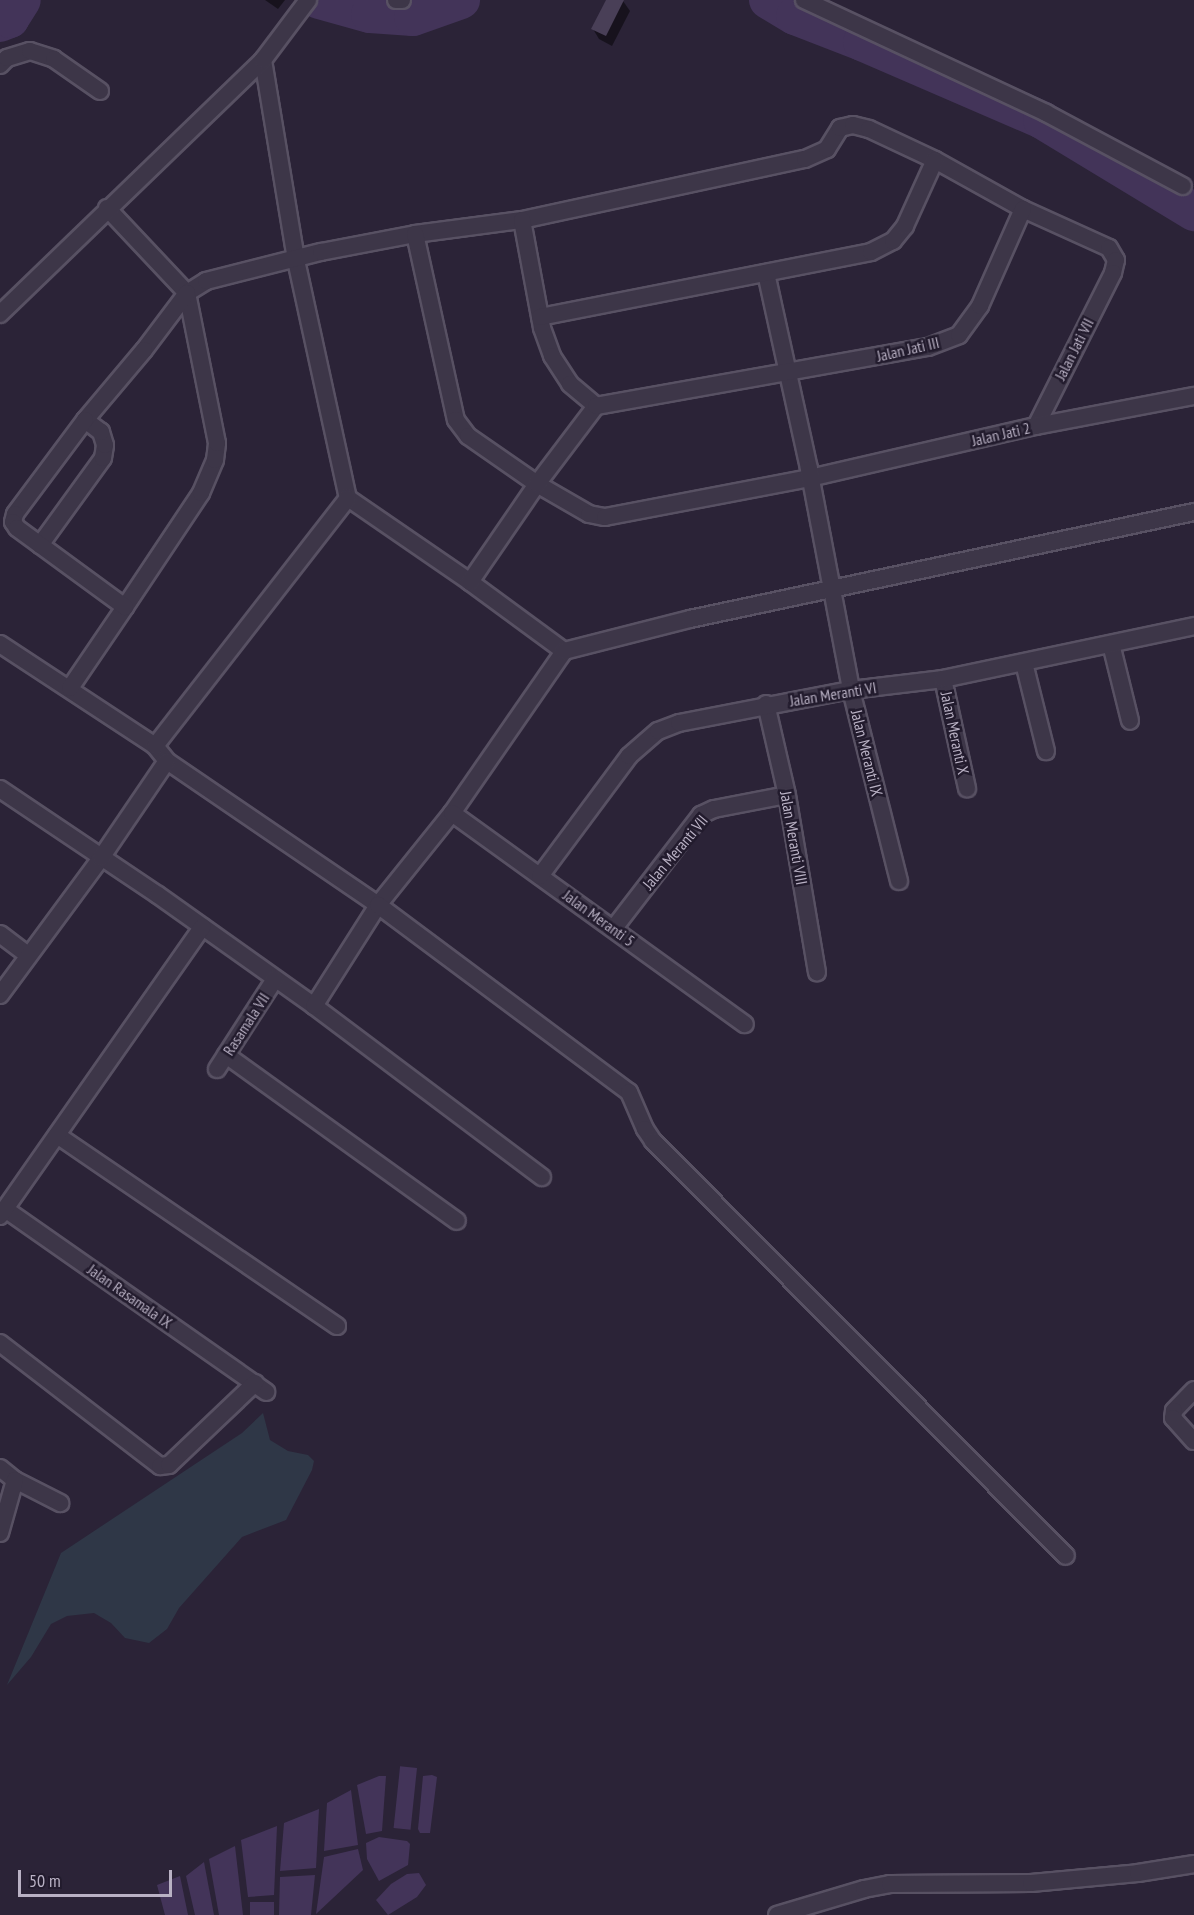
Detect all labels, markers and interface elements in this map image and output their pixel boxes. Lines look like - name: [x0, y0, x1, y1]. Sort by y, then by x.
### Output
- street label: Jalan Jati VII: [1050, 315, 1098, 383]
- street label: Jalan Jati III: [875, 333, 941, 365]
- street label: Jalan Jati 2: [970, 418, 1032, 450]
- street label: Jalan Meranti VI: [788, 678, 878, 710]
- street label: Jalan Meranti X: [937, 690, 973, 776]
- street label: Jalan Meranti IX: [847, 708, 887, 798]
- street label: Jalan Meranti VIII: [776, 789, 812, 887]
- street label: Jalan Meranti VII: [638, 811, 712, 893]
- street label: Jalan Meranti 5: [559, 886, 639, 950]
- street label: Rasamala VII: [219, 989, 273, 1059]
- street label: Jalan Rasamala IX: [84, 1260, 176, 1332]
- scale bar: [21, 1858, 176, 1896]
- text: 50 m: [29, 1869, 61, 1892]

